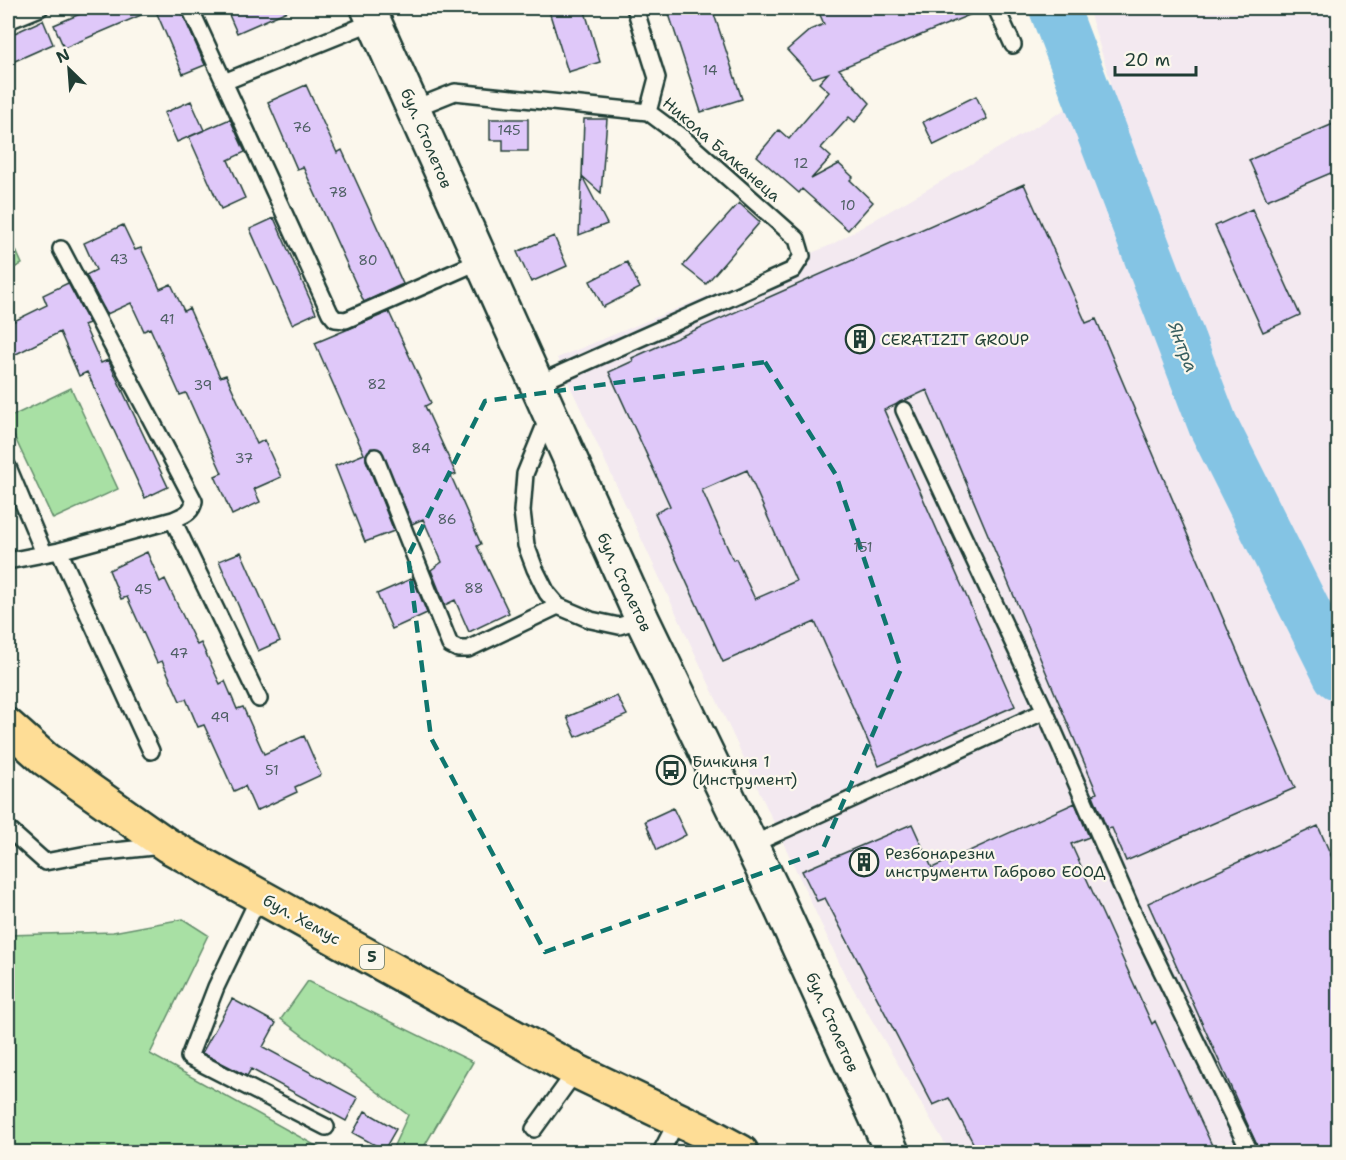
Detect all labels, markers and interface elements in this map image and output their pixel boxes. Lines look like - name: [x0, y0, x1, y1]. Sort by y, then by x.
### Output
- north arrow: [39, 39, 99, 99]
- scale bar: [1115, 39, 1196, 77]
- text: N: [53, 44, 73, 68]
- text: 20 m: [1124, 48, 1170, 72]
- house number: 14: [702, 61, 718, 79]
- street label: бул. Столетов: [396, 85, 457, 192]
- street label: Никола Балканеца: [658, 92, 785, 206]
- house number: 76: [292, 118, 312, 136]
- house number: 145: [497, 121, 521, 139]
- house number: 12: [794, 154, 808, 172]
- house number: 78: [328, 183, 348, 201]
- house number: 10: [840, 196, 856, 214]
- house number: 43: [110, 250, 128, 268]
- house number: 80: [358, 251, 378, 269]
- house number: 41: [160, 310, 174, 328]
- water label: Янтра: [1162, 317, 1204, 376]
- building icon: CERATIZIT GROUP: [844, 323, 876, 355]
- place label: CERATIZIT GROUP: [881, 329, 1029, 350]
- house number: 82: [368, 375, 386, 393]
- house number: 39: [194, 376, 212, 394]
- house number: 84: [411, 439, 431, 457]
- house number: 37: [235, 449, 253, 467]
- house number: 86: [437, 510, 457, 528]
- street label: бул. Столетов: [592, 529, 657, 635]
- house number: 151: [853, 538, 873, 556]
- house number: 88: [464, 579, 484, 597]
- house number: 45: [134, 580, 152, 598]
- house number: 47: [170, 644, 188, 662]
- house number: 49: [211, 708, 230, 726]
- place label: Бичкиня 1 (Инструмент): [692, 751, 797, 790]
- bus stop icon: Бичкиня 1 (Инструмент): [655, 754, 687, 786]
- house number: 51: [265, 761, 279, 779]
- place label: Резбонарезни инструменти Габрово ЕООД: [885, 843, 1106, 882]
- building icon: Резбонарезни инструменти Габрово ЕООД: [848, 846, 880, 878]
- street label: бул. Хемус: [259, 889, 344, 949]
- road number: 5: [360, 945, 384, 969]
- street label: бул. Столетов: [801, 969, 864, 1075]

